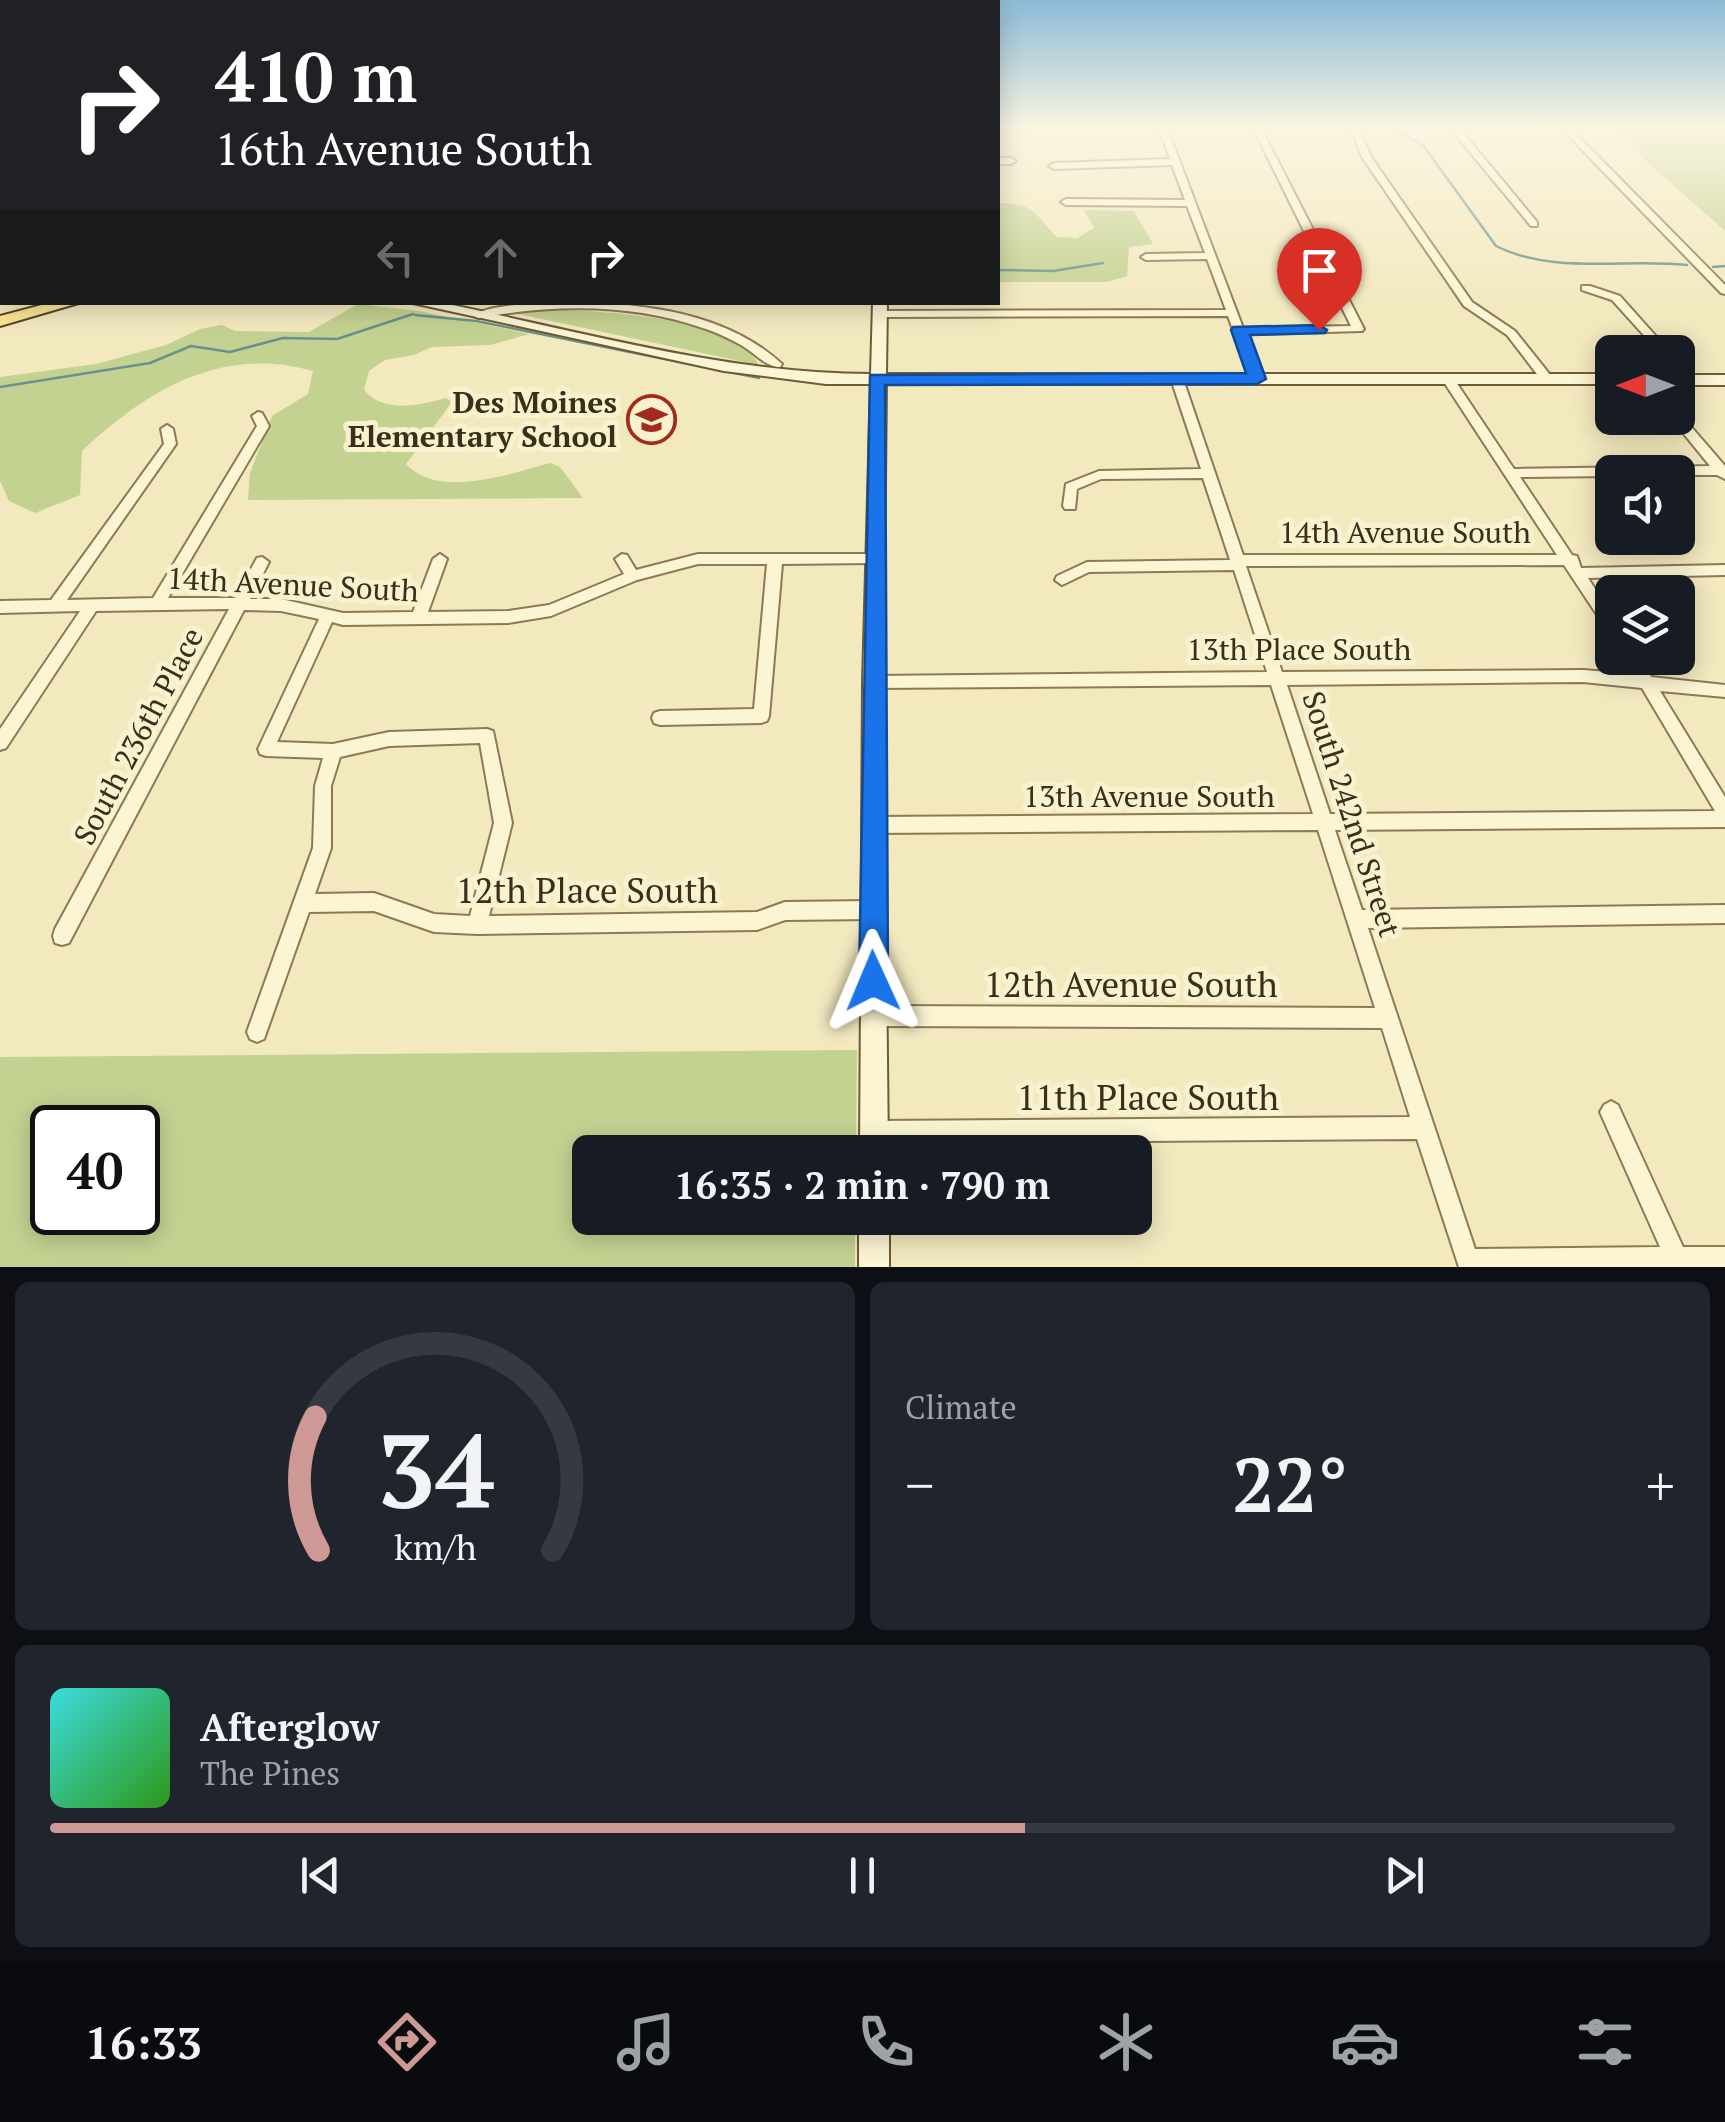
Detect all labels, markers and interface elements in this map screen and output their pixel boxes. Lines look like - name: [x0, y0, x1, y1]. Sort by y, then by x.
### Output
- text: 410 m: [215, 29, 417, 122]
- icon: right: [50, 40, 180, 170]
- text: 16th Avenue South: [215, 118, 592, 178]
- pin: [1277, 228, 1362, 331]
- icon: left: [368, 230, 423, 285]
- icon: ahead: [473, 230, 528, 285]
- icon: right: [578, 230, 633, 285]
- icon: arrive: [1292, 243, 1347, 298]
- north arrow: [1595, 335, 1695, 435]
- map controls: [1595, 335, 1695, 675]
- place label: Des Moines Elementary School: [348, 382, 617, 456]
- school or university icon: Des Moines Elementary School: [626, 393, 678, 445]
- button: sound: [1595, 455, 1695, 555]
- street label: 14th Avenue South: [1279, 512, 1531, 552]
- street label: 14th Avenue South: [166, 557, 420, 611]
- button: layers: [1595, 575, 1695, 675]
- street label: South 236th Place: [64, 620, 212, 852]
- street label: 13th Place South: [1187, 629, 1412, 669]
- street label: South 242nd Street: [1293, 686, 1411, 942]
- street label: 13th Avenue South: [1023, 776, 1275, 816]
- street label: 12th Place South: [456, 867, 718, 913]
- position arrow: [821, 929, 925, 1033]
- street label: 12th Avenue South: [984, 961, 1278, 1007]
- street label: 11th Place South: [1017, 1074, 1279, 1120]
- speed limit sign: 40: [30, 1105, 160, 1235]
- text: 16:35 · 2 min · 790 m: [674, 1160, 1050, 1210]
- text: Climate: [905, 1386, 1017, 1428]
- text: 34: [376, 1400, 494, 1538]
- text: 22°: [1232, 1434, 1348, 1533]
- text: −: [905, 1448, 934, 1521]
- text: +: [1646, 1448, 1675, 1521]
- text: km/h: [394, 1523, 476, 1570]
- text: Afterglow: [200, 1702, 380, 1752]
- text: The Pines: [200, 1752, 340, 1794]
- icon: previous: [293, 1848, 348, 1903]
- icon: pause: [835, 1848, 890, 1903]
- icon: next: [1377, 1848, 1432, 1903]
- icon: directions: [372, 2007, 442, 2077]
- icon: music: [611, 2007, 681, 2077]
- icon: phone: [851, 2007, 921, 2077]
- icon: climate: [1091, 2007, 1161, 2077]
- icon: car: [1330, 2007, 1400, 2077]
- icon: filters: [1570, 2007, 1640, 2077]
- text: 16:33: [85, 2012, 202, 2072]

